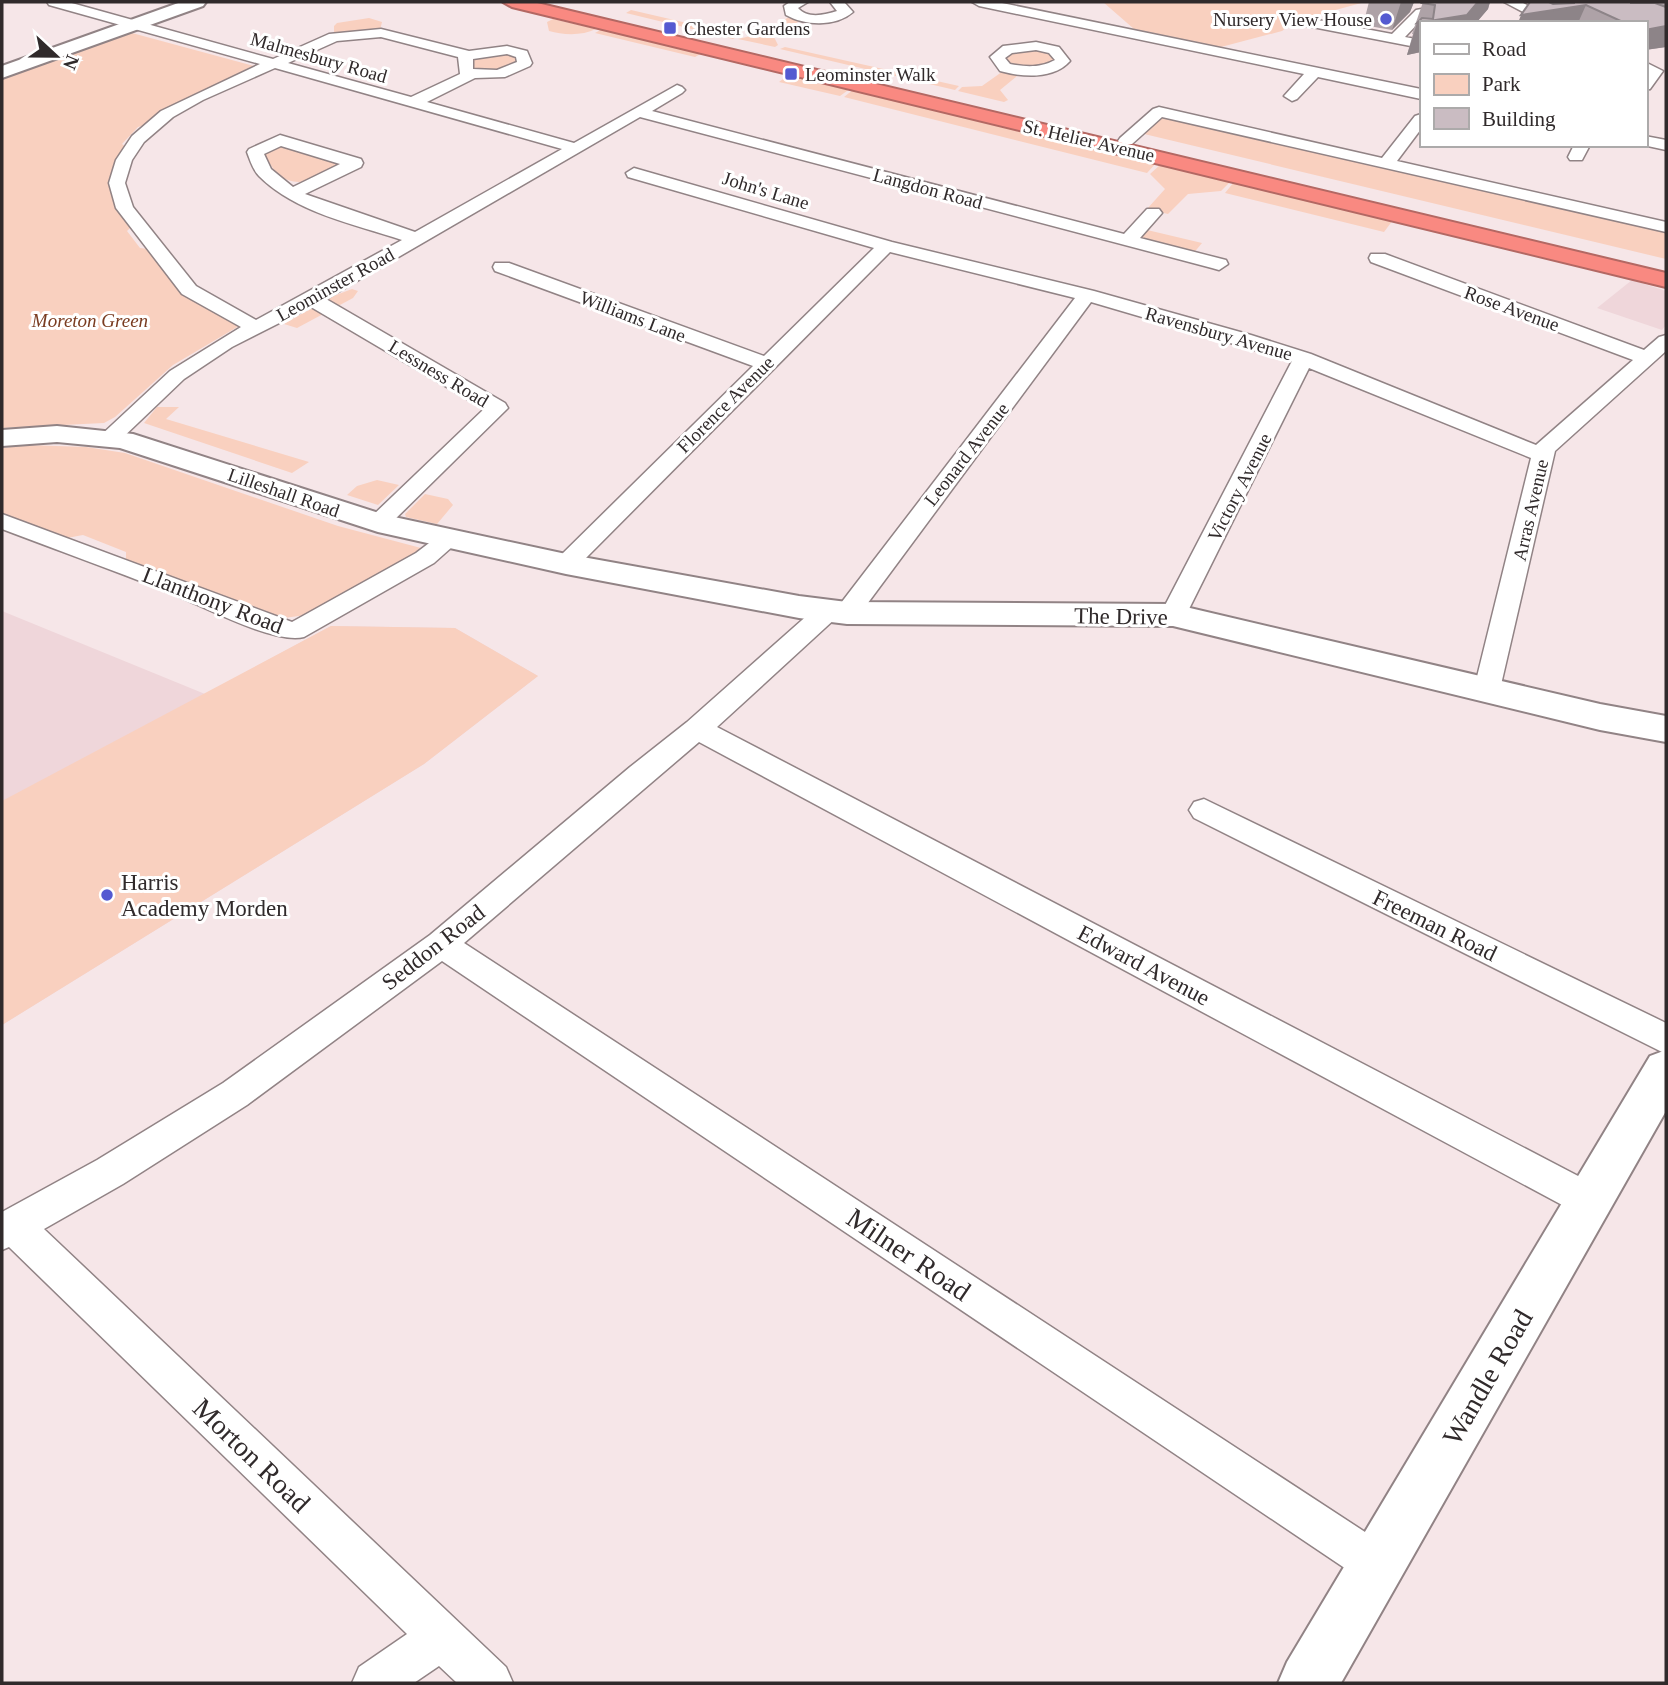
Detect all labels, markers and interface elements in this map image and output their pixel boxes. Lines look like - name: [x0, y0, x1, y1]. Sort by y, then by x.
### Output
- place label: Nursery View House: [1213, 9, 1372, 30]
- marker: Nursery View House: [1378, 11, 1394, 27]
- place label: Chester Gardens: [684, 18, 810, 39]
- marker: Chester Gardens: [662, 20, 678, 36]
- north arrow: [21, 21, 91, 91]
- legend: [1420, 21, 1647, 147]
- street label: Malmesbury Road: [248, 28, 390, 87]
- text: Road: [1482, 37, 1527, 61]
- text: N: [59, 52, 84, 73]
- place label: Leominster Walk: [805, 64, 936, 85]
- marker: Leominster Walk: [783, 66, 799, 82]
- text: Park: [1482, 72, 1521, 96]
- text: Building: [1482, 107, 1556, 131]
- street label: St. Helier Avenue: [1021, 115, 1157, 166]
- street label: Langdon Road: [871, 164, 985, 213]
- street label: John's Lane: [720, 167, 812, 214]
- street label: Leominster Road: [273, 243, 398, 325]
- street label: Rose Avenue: [1462, 282, 1562, 335]
- street label: Williams Lane: [577, 287, 689, 346]
- street label: Ravensbury Avenue: [1143, 302, 1295, 365]
- park label: Moreton Green: [31, 310, 148, 331]
- street label: Lessness Road: [385, 335, 493, 412]
- street label: Florence Avenue: [673, 352, 778, 457]
- street label: Leonard Avenue: [920, 399, 1013, 510]
- street label: Victory Avenue: [1203, 430, 1276, 545]
- street label: Arras Avenue: [1509, 457, 1552, 563]
- street label: Lilleshall Road: [225, 464, 343, 522]
- street label: Llanthony Road: [139, 562, 287, 639]
- street label: The Drive: [1074, 603, 1168, 630]
- place label: Harris Academy Morden: [121, 870, 288, 921]
- street label: Freeman Road: [1369, 885, 1501, 966]
- marker: Harris Academy Morden: [99, 887, 115, 903]
- street label: Seddon Road: [377, 899, 490, 995]
- street label: Edward Avenue: [1074, 920, 1214, 1011]
- street label: Milner Road: [841, 1202, 976, 1307]
- street label: Wandle Road: [1436, 1304, 1539, 1450]
- street label: Morton Road: [187, 1392, 316, 1519]

